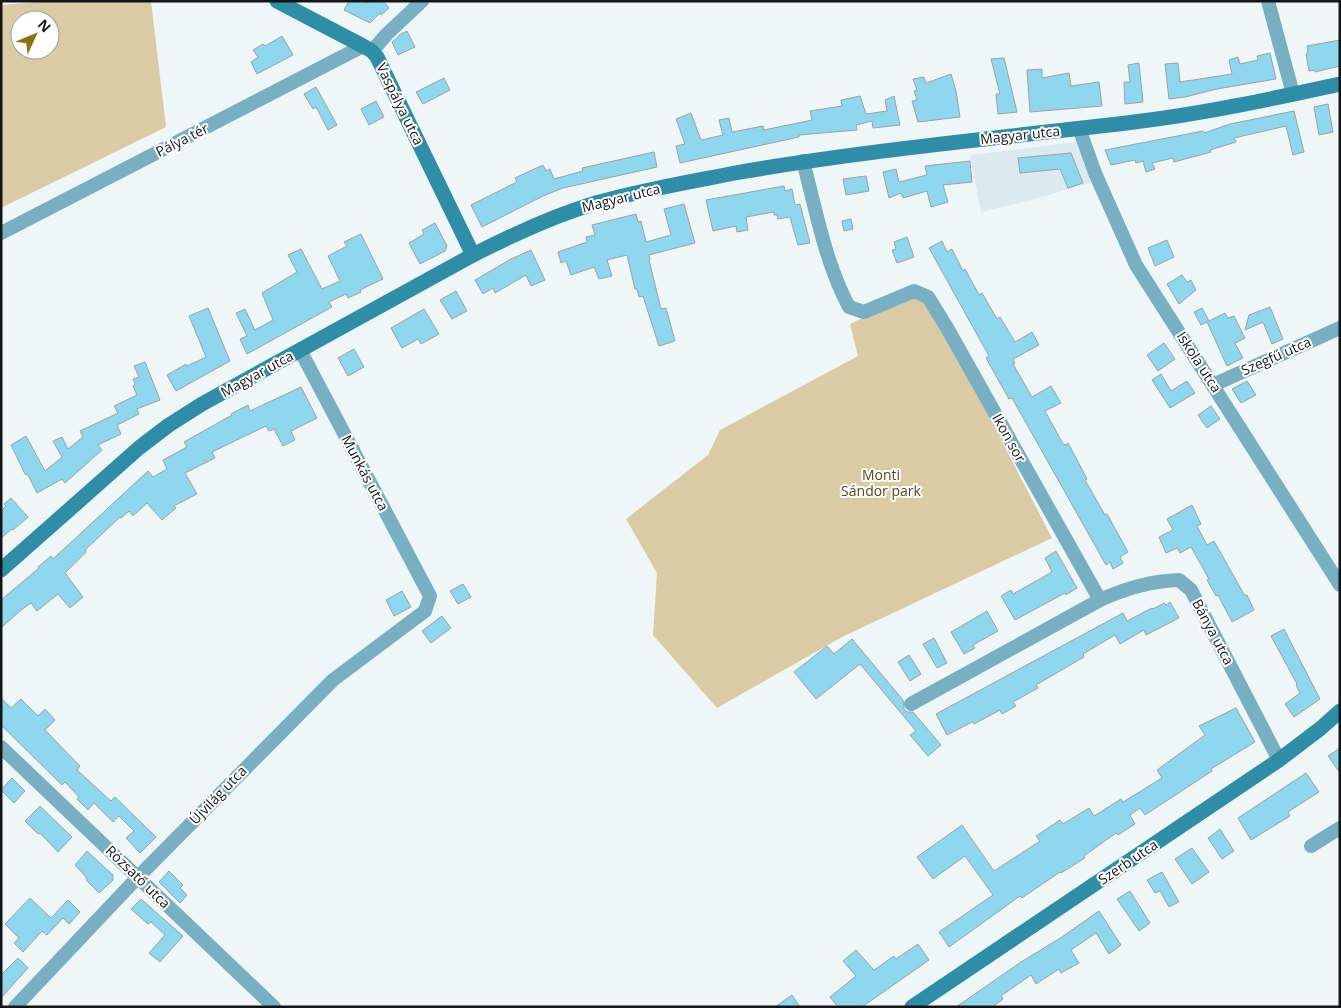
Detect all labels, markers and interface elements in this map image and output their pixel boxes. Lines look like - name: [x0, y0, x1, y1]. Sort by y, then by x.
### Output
- north arrow: [10, 10, 60, 60]
- text: N: [34, 15, 56, 36]
- street label: Vaspálya utca: [372, 60, 429, 148]
- street label: Pálya tér: [152, 118, 212, 161]
- street label: Magyar utca: [979, 121, 1061, 148]
- street label: Magyar utca: [580, 179, 662, 216]
- street label: Iskola utca: [1173, 327, 1226, 396]
- street label: Szegfű utca: [1238, 332, 1314, 379]
- street label: Magyar utca: [217, 346, 296, 401]
- street label: Ikon sor: [988, 410, 1031, 466]
- street label: Munkás utca: [338, 432, 393, 514]
- park label: Monti Sándor park: [841, 465, 922, 500]
- street label: Bánya utca: [1188, 596, 1239, 668]
- street label: Újvilág utca: [185, 761, 250, 828]
- street label: Szerb utca: [1094, 835, 1161, 889]
- street label: Rózsatő utca: [102, 841, 175, 912]

